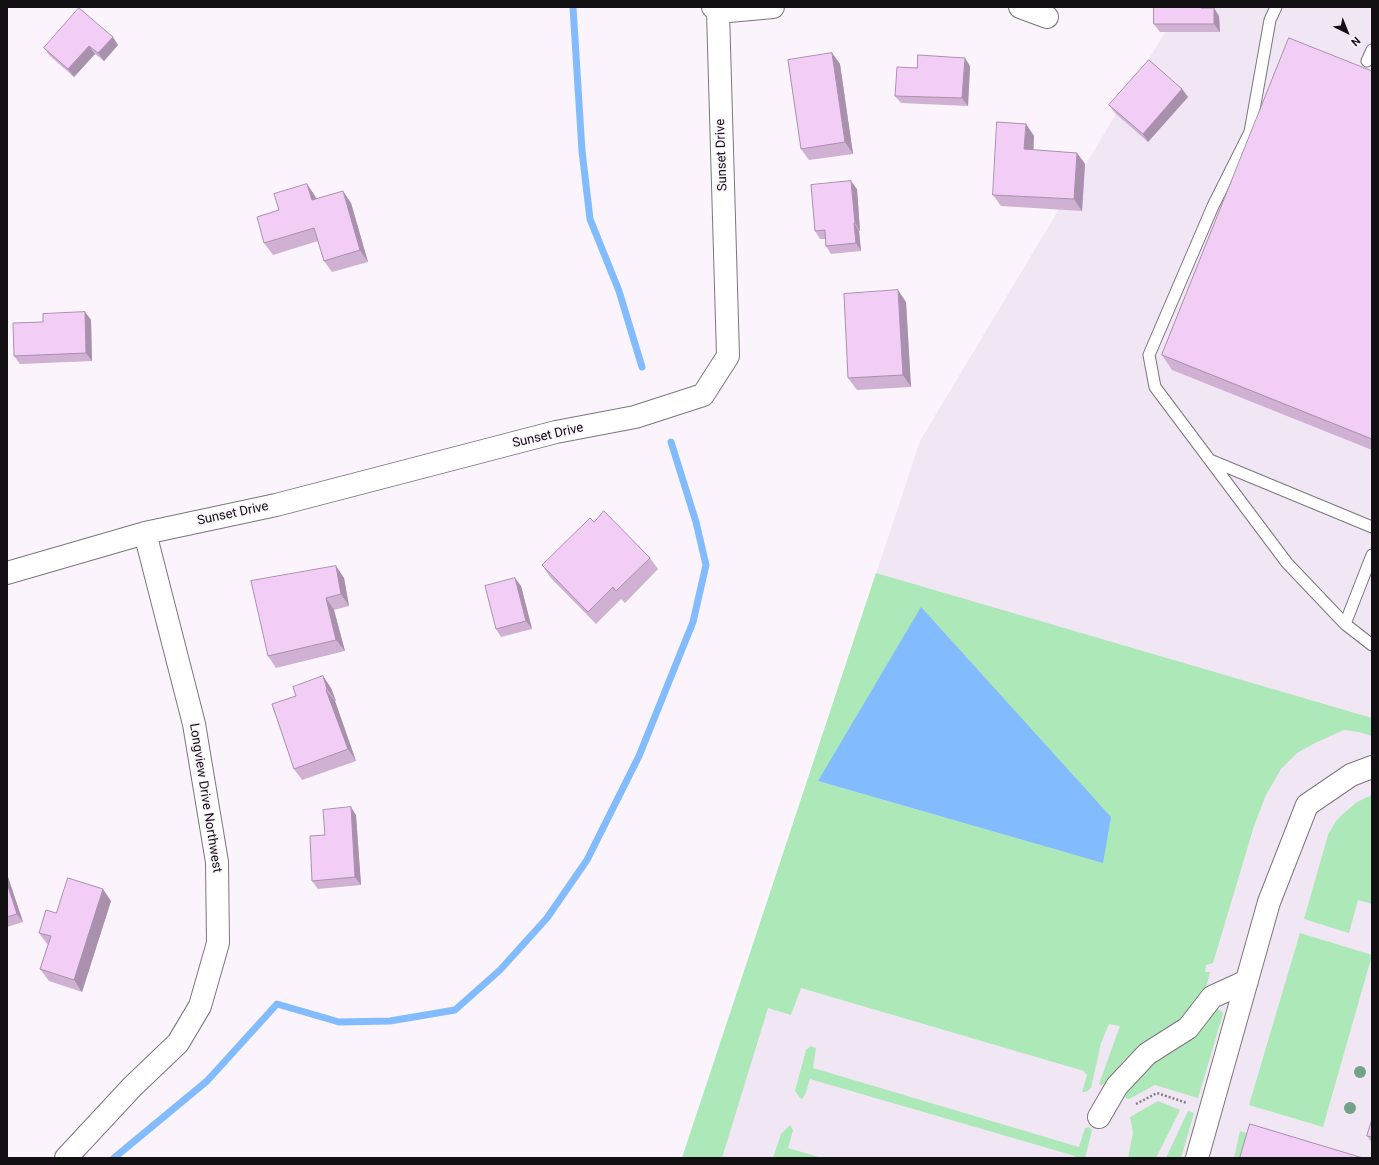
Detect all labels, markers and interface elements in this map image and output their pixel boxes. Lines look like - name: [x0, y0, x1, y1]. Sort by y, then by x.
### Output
- north arrow: [1327, 12, 1367, 52]
- text: N: [1348, 34, 1363, 49]
- street label: Sunset Drive: [713, 119, 731, 191]
- street label: Sunset Drive: [511, 420, 585, 452]
- street label: Sunset Drive: [196, 499, 270, 529]
- street label: Longview Drive Northwest: [185, 722, 225, 874]

